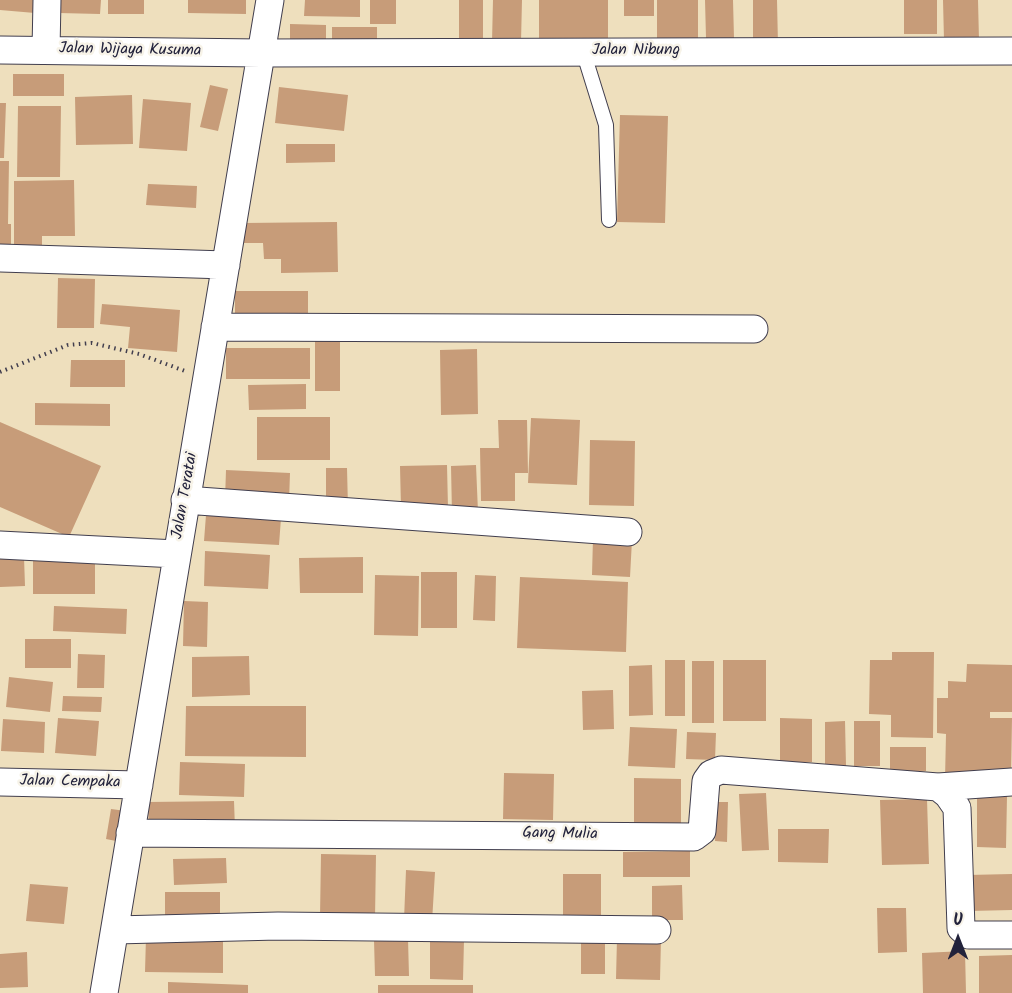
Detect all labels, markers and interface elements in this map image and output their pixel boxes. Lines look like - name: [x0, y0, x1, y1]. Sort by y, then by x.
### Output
- street label: Jalan Wijaya Kusuma: [59, 40, 201, 62]
- street label: Jalan Nibung: [592, 41, 680, 61]
- street label: Jalan Teratai: [169, 451, 203, 541]
- street label: Jalan Cempaka: [19, 773, 121, 793]
- street label: Gang Mulia: [522, 825, 598, 845]
- text: U: [953, 908, 963, 933]
- north arrow: [928, 909, 988, 969]

